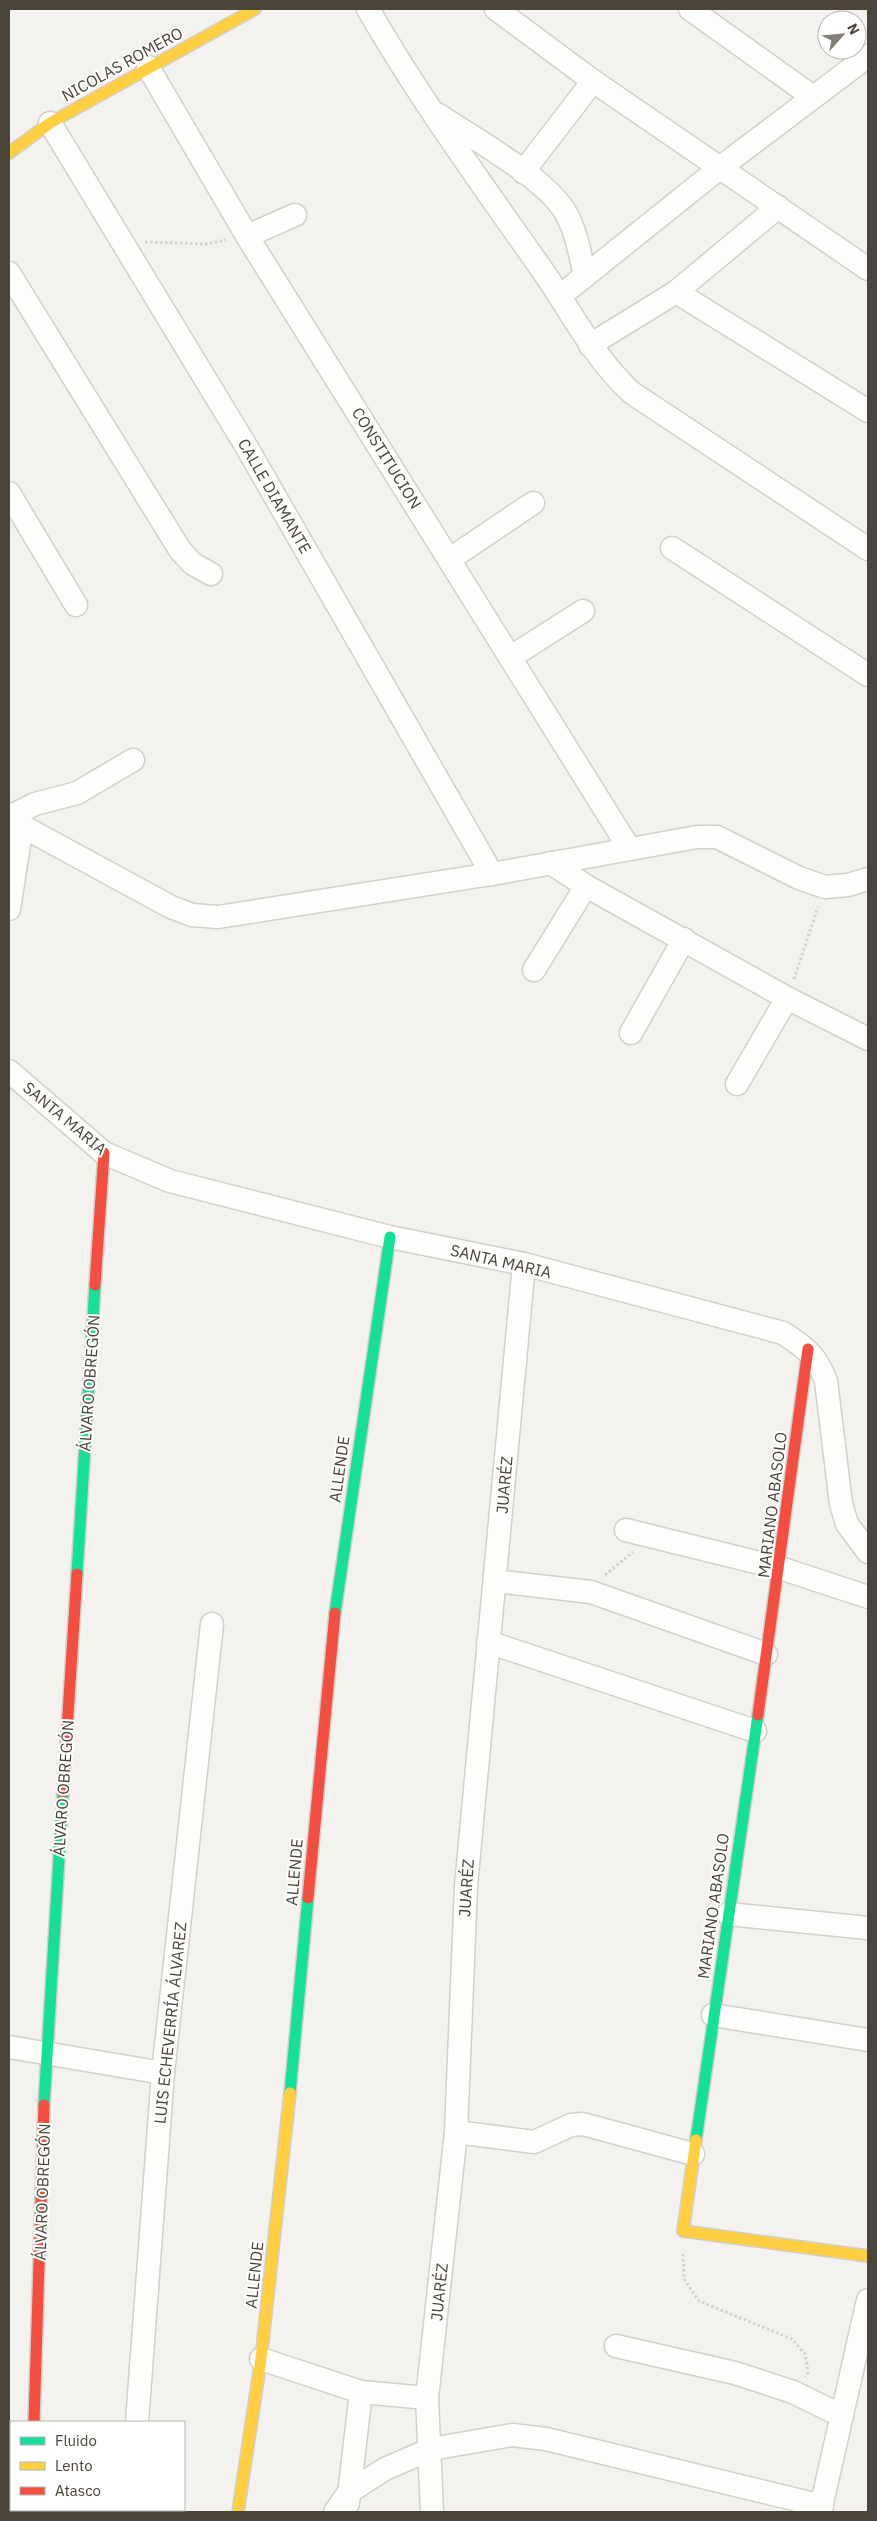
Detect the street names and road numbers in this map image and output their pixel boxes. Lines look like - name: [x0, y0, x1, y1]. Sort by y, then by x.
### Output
- street label: NICOLAS ROMERO: [58, 22, 186, 106]
- street label: CONSTITUCION: [348, 404, 426, 512]
- street label: CALLE DIAMANTE: [234, 435, 316, 557]
- street label: SANTA MARIA: [19, 1077, 111, 1159]
- street label: SANTA MARIA: [448, 1240, 554, 1282]
- street label: ÁLVARO OBREGÓN: [73, 1314, 104, 1452]
- street label: MARIANO ABASOLO: [753, 1431, 791, 1579]
- street label: ALLENDE: [324, 1434, 354, 1504]
- street label: JUARÉZ: [491, 1455, 516, 1515]
- street label: ÁLVARO OBREGÓN: [47, 1719, 78, 1857]
- street label: MARIANO ABASOLO: [693, 1832, 733, 1980]
- street label: ALLENDE: [281, 1838, 307, 1906]
- street label: JUARÉZ: [453, 1858, 478, 1918]
- street label: LUIS ECHEVERRÍA ÁLVAREZ: [148, 1921, 191, 2125]
- street label: ÁLVARO OBREGÓN: [29, 2123, 54, 2261]
- street label: ALLENDE: [241, 2241, 267, 2309]
- street label: JUARÉZ: [425, 2262, 452, 2322]

